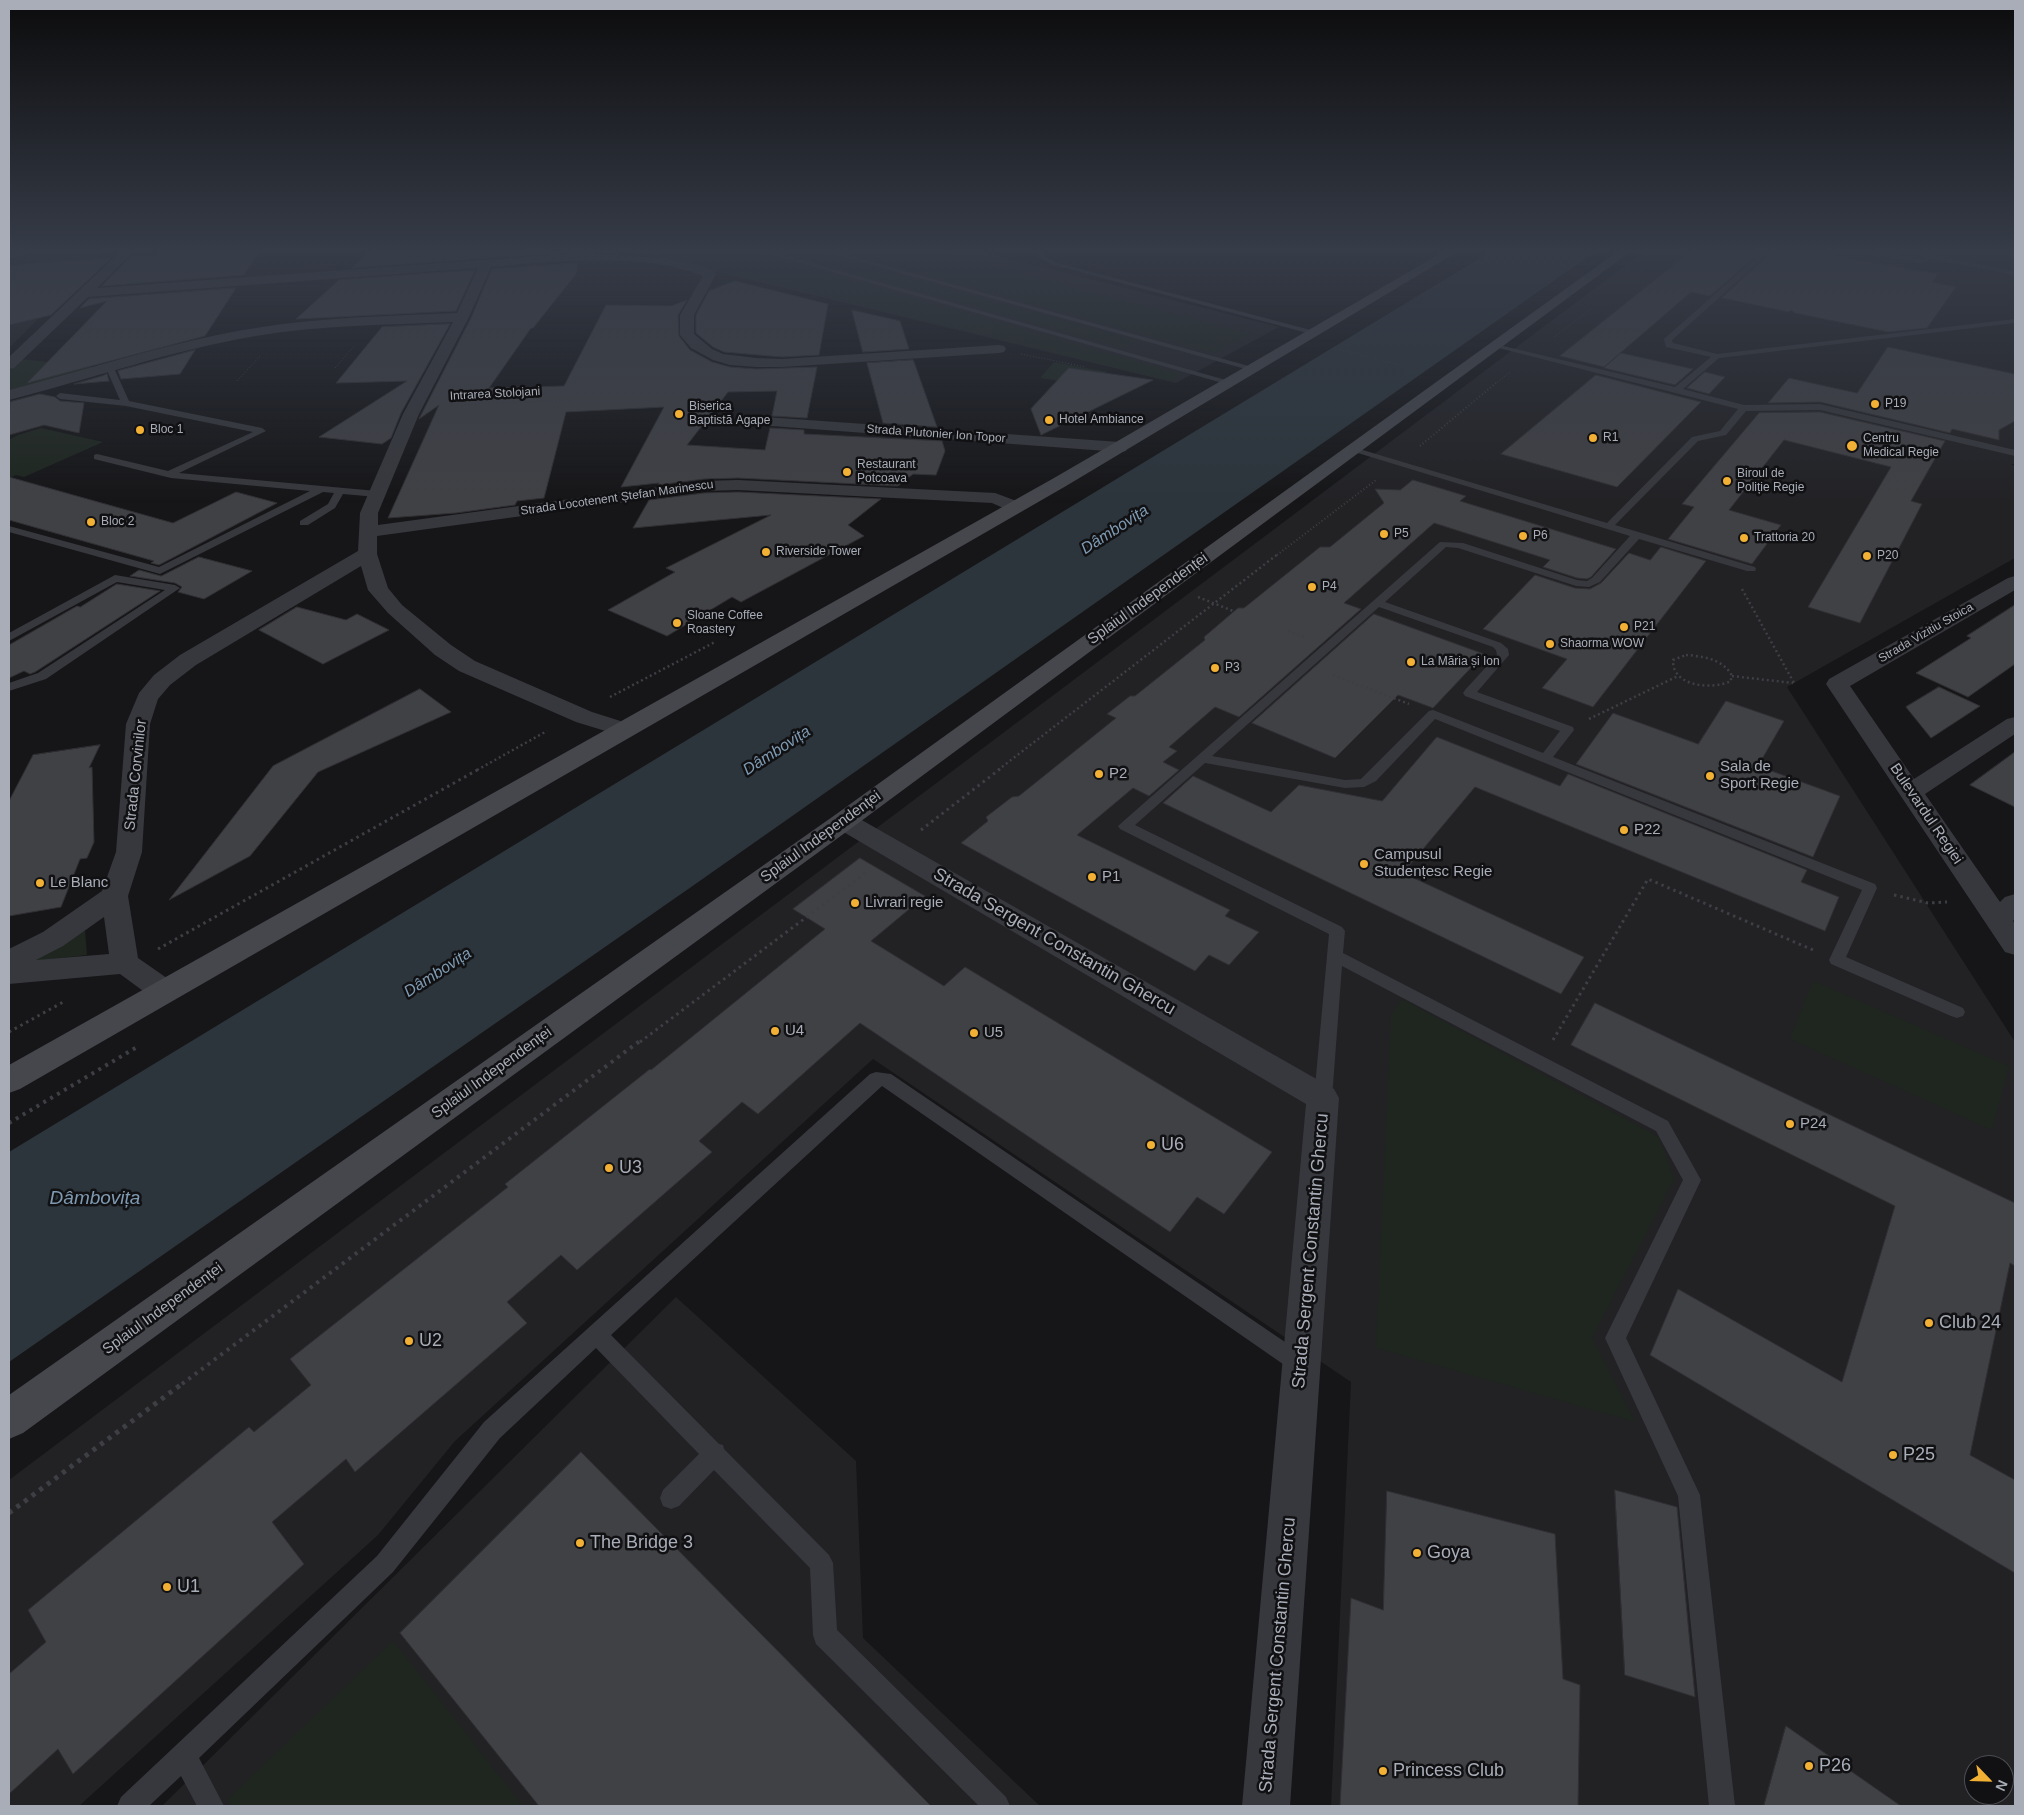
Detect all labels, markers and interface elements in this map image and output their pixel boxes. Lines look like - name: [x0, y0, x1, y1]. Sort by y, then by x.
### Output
- street label: Intrarea Stolojani: [449, 384, 541, 404]
- place label: P19: [1885, 397, 1906, 411]
- marker: P19: [1869, 398, 1881, 410]
- place label: Biserica Baptistă Agape: [689, 400, 770, 428]
- marker: Biserica Baptistă Agape: [673, 408, 685, 420]
- place label: Hotel Ambiance: [1059, 413, 1144, 427]
- marker: Hotel Ambiance: [1043, 414, 1055, 426]
- street label: Strada Plutonier Ion Topor: [866, 422, 1006, 446]
- place label: Bloc 1: [150, 423, 183, 437]
- marker: Bloc 1: [134, 424, 146, 436]
- place label: R1: [1603, 431, 1618, 445]
- marker: R1: [1587, 432, 1599, 444]
- place label: Centru Medical Regie: [1863, 432, 1939, 460]
- marker: Centru Medical Regie: [1845, 439, 1859, 453]
- place label: Restaurant Potcoava: [857, 458, 916, 486]
- marker: Restaurant Potcoava: [841, 466, 853, 478]
- place label: Biroul de Poliție Regie: [1737, 467, 1804, 495]
- marker: Biroul de Poliție Regie: [1721, 475, 1733, 487]
- street label: Strada Locotenent Ștefan Marinescu: [520, 477, 714, 519]
- water label: Dâmbovița: [1078, 501, 1152, 559]
- place label: Bloc 2: [101, 515, 134, 529]
- marker: Bloc 2: [85, 516, 97, 528]
- place label: P5: [1394, 527, 1409, 541]
- marker: P5: [1378, 528, 1390, 540]
- place label: P6: [1533, 529, 1548, 543]
- marker: P6: [1517, 530, 1529, 542]
- place label: Trattoria 20: [1754, 531, 1815, 545]
- marker: Trattoria 20: [1738, 532, 1750, 544]
- place label: Riverside Tower: [776, 545, 861, 559]
- marker: Riverside Tower: [760, 546, 772, 558]
- street label: Splaiul Independenței: [1084, 549, 1212, 649]
- place label: P20: [1877, 549, 1898, 563]
- marker: P20: [1861, 550, 1873, 562]
- place label: P4: [1322, 580, 1337, 594]
- marker: P4: [1306, 581, 1318, 593]
- street label: Strada Vizitiu Stoica: [1876, 600, 1976, 666]
- place label: Sloane Coffee Roastery: [687, 609, 763, 637]
- marker: Sloane Coffee Roastery: [671, 617, 683, 629]
- place label: P21: [1634, 620, 1655, 634]
- marker: P21: [1618, 621, 1630, 633]
- place label: Shaorma WOW: [1560, 637, 1644, 651]
- marker: Shaorma WOW: [1544, 638, 1556, 650]
- place label: La Măria și Ion: [1421, 655, 1500, 669]
- marker: La Măria și Ion: [1405, 656, 1417, 668]
- place label: P3: [1225, 661, 1240, 675]
- marker: P3: [1209, 662, 1221, 674]
- street label: Strada Corvinilor: [121, 719, 151, 831]
- water label: Dâmbovița: [740, 722, 814, 780]
- place label: Sala de Sport Regie: [1720, 758, 1799, 793]
- street label: Bulevardul Regiei: [1886, 760, 1966, 868]
- place label: P2: [1109, 765, 1127, 783]
- marker: P2: [1093, 768, 1105, 780]
- marker: Sala de Sport Regie: [1704, 770, 1716, 782]
- street label: Splaiul Independenței: [757, 787, 885, 887]
- place label: P22: [1634, 821, 1661, 839]
- marker: P22: [1618, 824, 1630, 836]
- place label: Campusul Studențesc Regie: [1374, 846, 1492, 881]
- marker: Campusul Studențesc Regie: [1358, 858, 1370, 870]
- street label: Strada Sergent Constantin Ghercu: [929, 864, 1179, 1020]
- place label: P1: [1102, 868, 1120, 886]
- marker: P1: [1086, 871, 1098, 883]
- place label: Le Blanc: [50, 874, 108, 892]
- marker: Le Blanc: [34, 877, 46, 889]
- place label: Livrari regie: [865, 894, 943, 912]
- marker: Livrari regie: [849, 897, 861, 909]
- water label: Dâmbovița: [401, 944, 475, 1002]
- place label: U4: [785, 1022, 804, 1040]
- street label: Splaiul Independenței: [428, 1023, 556, 1123]
- place label: U5: [984, 1024, 1003, 1042]
- marker: U4: [769, 1025, 781, 1037]
- marker: U5: [968, 1027, 980, 1039]
- street label: Strada Sergent Constantin Ghercu: [1288, 1113, 1334, 1389]
- place label: P24: [1800, 1115, 1827, 1133]
- marker: P24: [1784, 1118, 1796, 1130]
- place label: U6: [1161, 1134, 1184, 1156]
- marker: U6: [1145, 1139, 1157, 1151]
- place label: U3: [619, 1157, 642, 1179]
- marker: U3: [603, 1162, 615, 1174]
- water label: Dâmbovița: [50, 1188, 140, 1210]
- street label: Splaiul Independenței: [99, 1259, 227, 1359]
- place label: Club 24: [1939, 1312, 2001, 1334]
- marker: Club 24: [1923, 1317, 1935, 1329]
- place label: U2: [419, 1330, 442, 1352]
- marker: U2: [403, 1335, 415, 1347]
- place label: P25: [1903, 1444, 1935, 1466]
- marker: P25: [1887, 1449, 1899, 1461]
- street label: Strada Sergent Constantin Ghercu: [1255, 1517, 1301, 1793]
- place label: The Bridge 3: [590, 1532, 693, 1554]
- marker: The Bridge 3: [574, 1537, 586, 1549]
- place label: Goya: [1427, 1542, 1470, 1564]
- marker: Goya: [1411, 1547, 1423, 1559]
- place label: U1: [177, 1576, 200, 1598]
- marker: U1: [161, 1581, 173, 1593]
- place label: P26: [1819, 1755, 1851, 1777]
- north arrow: [1964, 1755, 2014, 1805]
- place label: Princess Club: [1393, 1760, 1504, 1782]
- marker: P26: [1803, 1760, 1815, 1772]
- marker: Princess Club: [1377, 1765, 1389, 1777]
- text: N: [1992, 1778, 2011, 1794]

